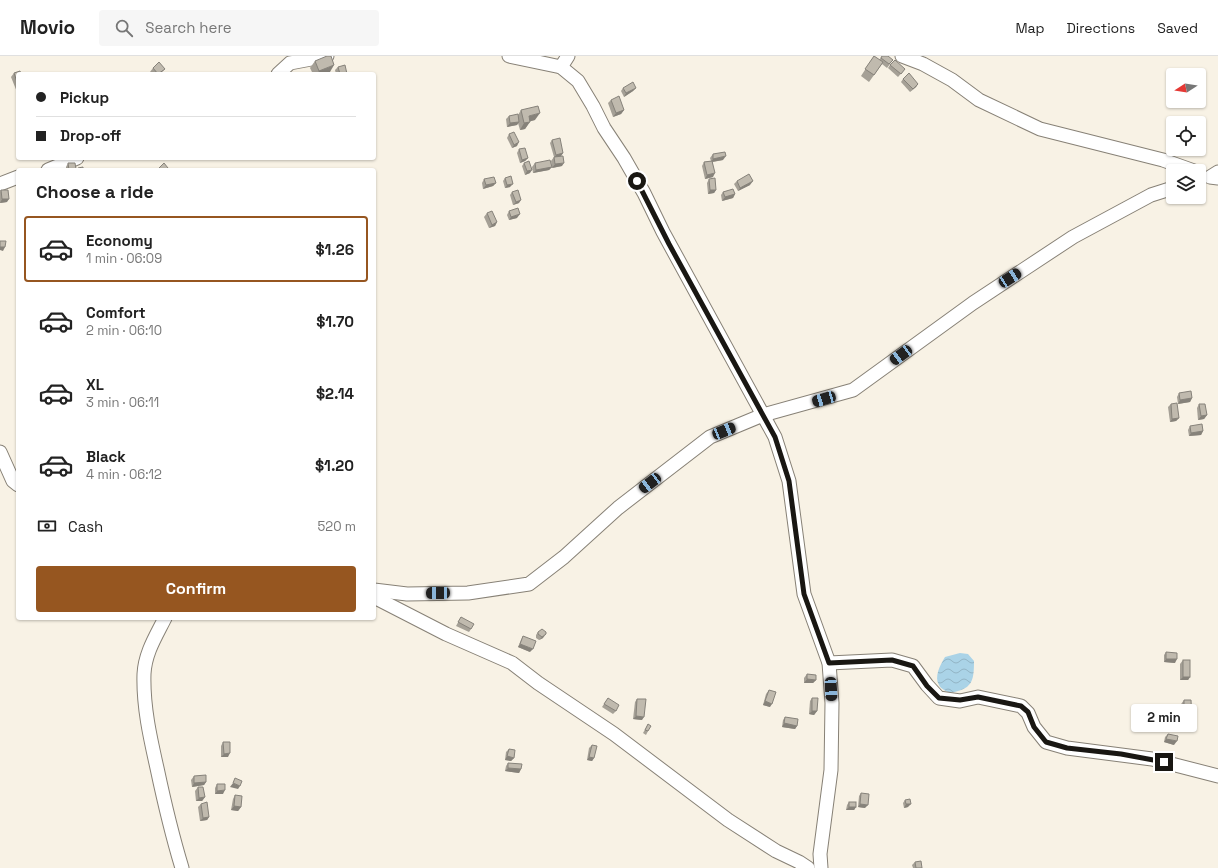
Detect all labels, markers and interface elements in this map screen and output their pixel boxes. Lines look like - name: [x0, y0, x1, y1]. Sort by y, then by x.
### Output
- search box: [99, 10, 379, 46]
- text: Movio: [20, 15, 75, 40]
- icon: search: [113, 17, 135, 39]
- text: Search here: [145, 18, 232, 37]
- text: Map: [1015, 19, 1045, 37]
- text: Directions: [1067, 19, 1135, 37]
- text: Saved: [1157, 19, 1198, 37]
- north arrow: [1166, 68, 1206, 108]
- map controls: [1166, 68, 1206, 204]
- text: Pickup: [60, 88, 109, 107]
- button: locate: [1166, 116, 1206, 156]
- text: Drop-off: [60, 126, 121, 145]
- button: layers: [1166, 164, 1206, 204]
- route start: [628, 172, 646, 190]
- text: Choose a ride: [36, 180, 154, 203]
- icon: car: [38, 231, 74, 267]
- text: Economy: [86, 231, 153, 250]
- text: $1.26: [315, 240, 354, 259]
- text: 1 min · 06:09: [86, 250, 162, 267]
- car: [997, 266, 1023, 290]
- icon: car: [38, 303, 74, 339]
- text: Comfort: [86, 303, 146, 322]
- text: $1.70: [316, 312, 354, 331]
- text: 2 min · 06:10: [86, 322, 162, 339]
- car: [888, 343, 914, 367]
- icon: car: [38, 375, 74, 411]
- text: XL: [86, 375, 104, 394]
- text: $2.14: [316, 384, 354, 403]
- car: [811, 390, 837, 408]
- text: 3 min · 06:11: [86, 394, 159, 411]
- car: [711, 421, 737, 441]
- icon: car: [38, 447, 74, 483]
- text: Black: [86, 447, 126, 466]
- text: $1.20: [315, 456, 354, 475]
- text: 4 min · 06:12: [86, 466, 162, 483]
- car: [637, 471, 663, 495]
- icon: cash: [36, 515, 58, 537]
- text: Cash: [68, 517, 103, 536]
- text: 520 m: [318, 518, 356, 535]
- button: Confirm: [36, 566, 356, 612]
- car: [426, 587, 450, 599]
- car: [824, 677, 838, 701]
- callout: 2 min: [1131, 704, 1197, 732]
- text: 2 min: [1147, 709, 1181, 726]
- route end: [1155, 753, 1173, 771]

